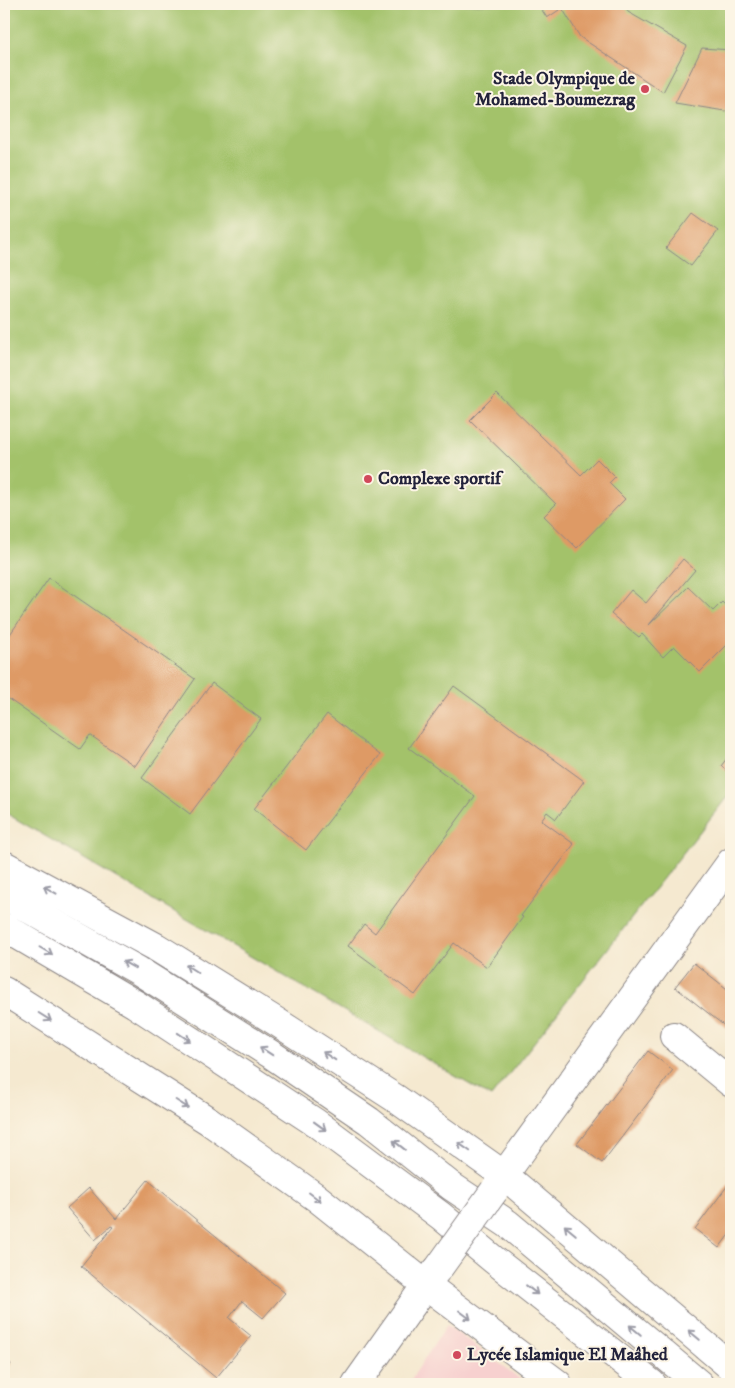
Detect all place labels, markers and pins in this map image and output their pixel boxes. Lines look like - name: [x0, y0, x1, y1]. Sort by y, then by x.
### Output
- place label: Stade Olympique de Mohamed-Boumezrag: [475, 68, 636, 111]
- marker: Stade Olympique de Mohamed-Boumezrag: [639, 83, 651, 95]
- place label: Complexe sportif: [378, 468, 504, 490]
- marker: Complexe sportif: [362, 473, 374, 485]
- place label: Lycée Islamique El Maâhed: [467, 1344, 669, 1366]
- marker: Lycée Islamique El Maâhed: [451, 1349, 463, 1361]

